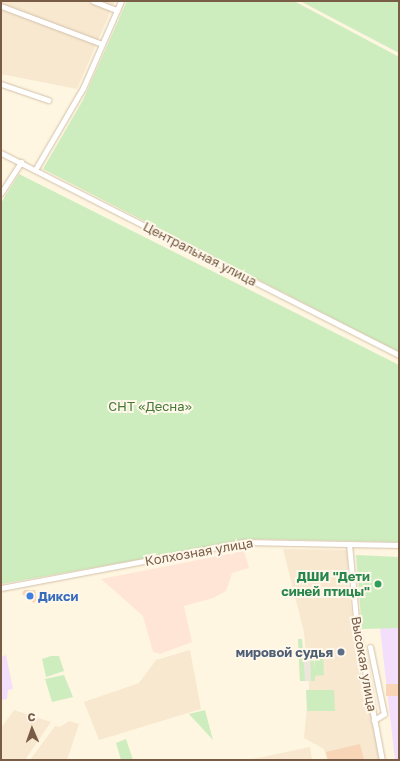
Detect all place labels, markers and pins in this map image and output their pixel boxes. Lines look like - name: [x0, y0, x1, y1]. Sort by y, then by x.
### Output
- place label: ДШИ "Дети синей птицы": [281, 569, 370, 600]
- marker: ДШИ "Дети синей птицы": [373, 579, 383, 589]
- place label: Дикси: [38, 588, 78, 604]
- marker: Дикси: [25, 591, 35, 601]
- place label: мировой судья: [236, 644, 333, 660]
- marker: мировой судья: [336, 647, 346, 657]

